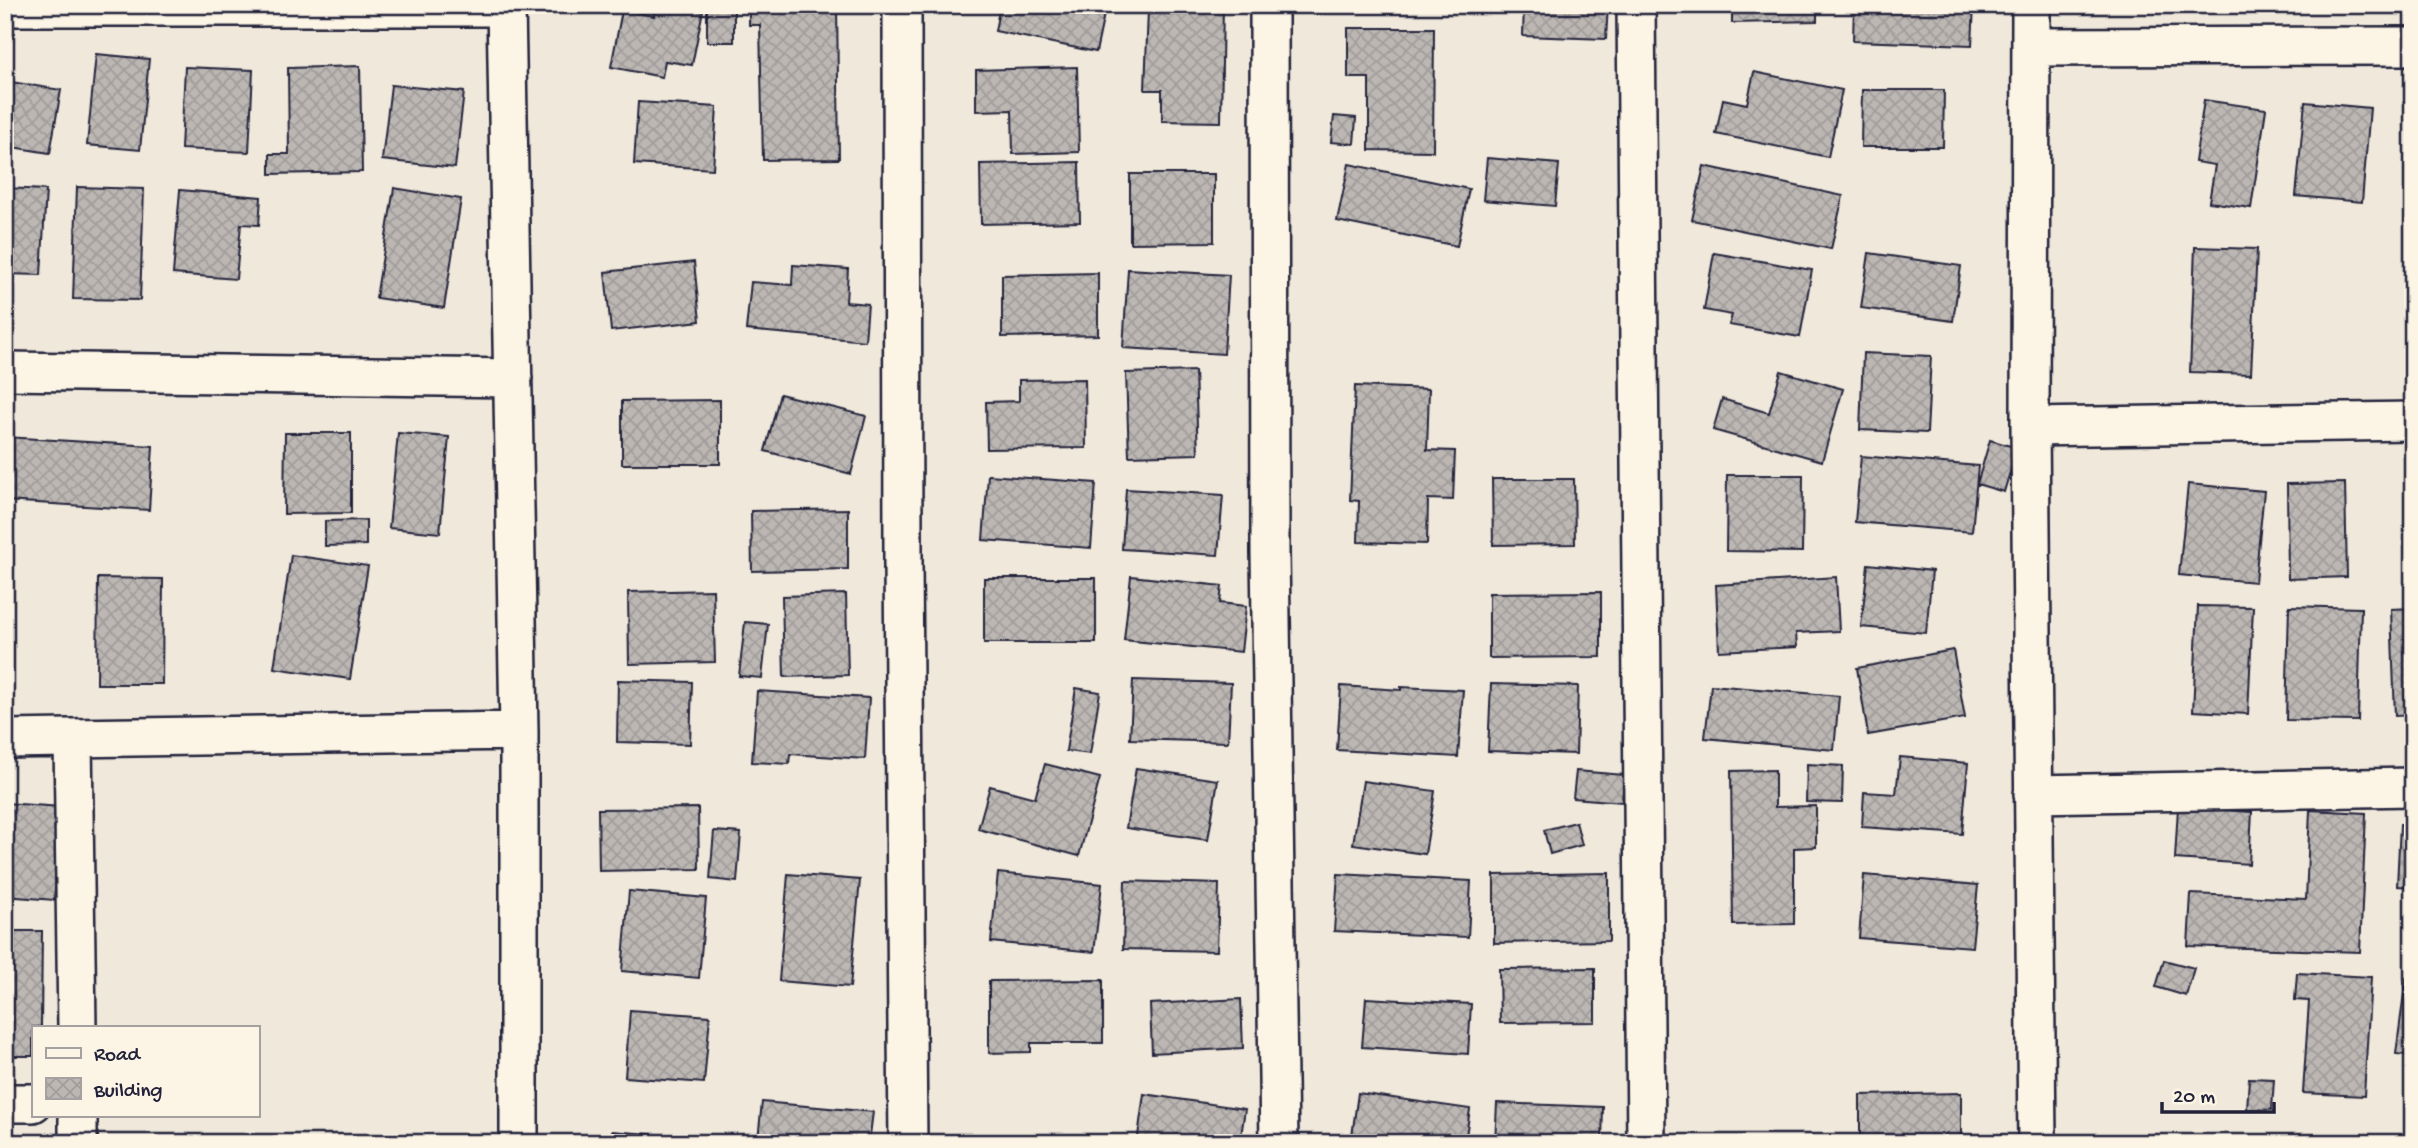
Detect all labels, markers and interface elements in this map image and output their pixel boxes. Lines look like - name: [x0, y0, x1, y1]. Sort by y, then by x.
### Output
- legend: [32, 1026, 259, 1116]
- text: Road: [94, 1044, 142, 1069]
- scale bar: [2162, 1071, 2274, 1115]
- text: Building: [93, 1080, 163, 1105]
- text: 20 m: [2173, 1086, 2215, 1111]

